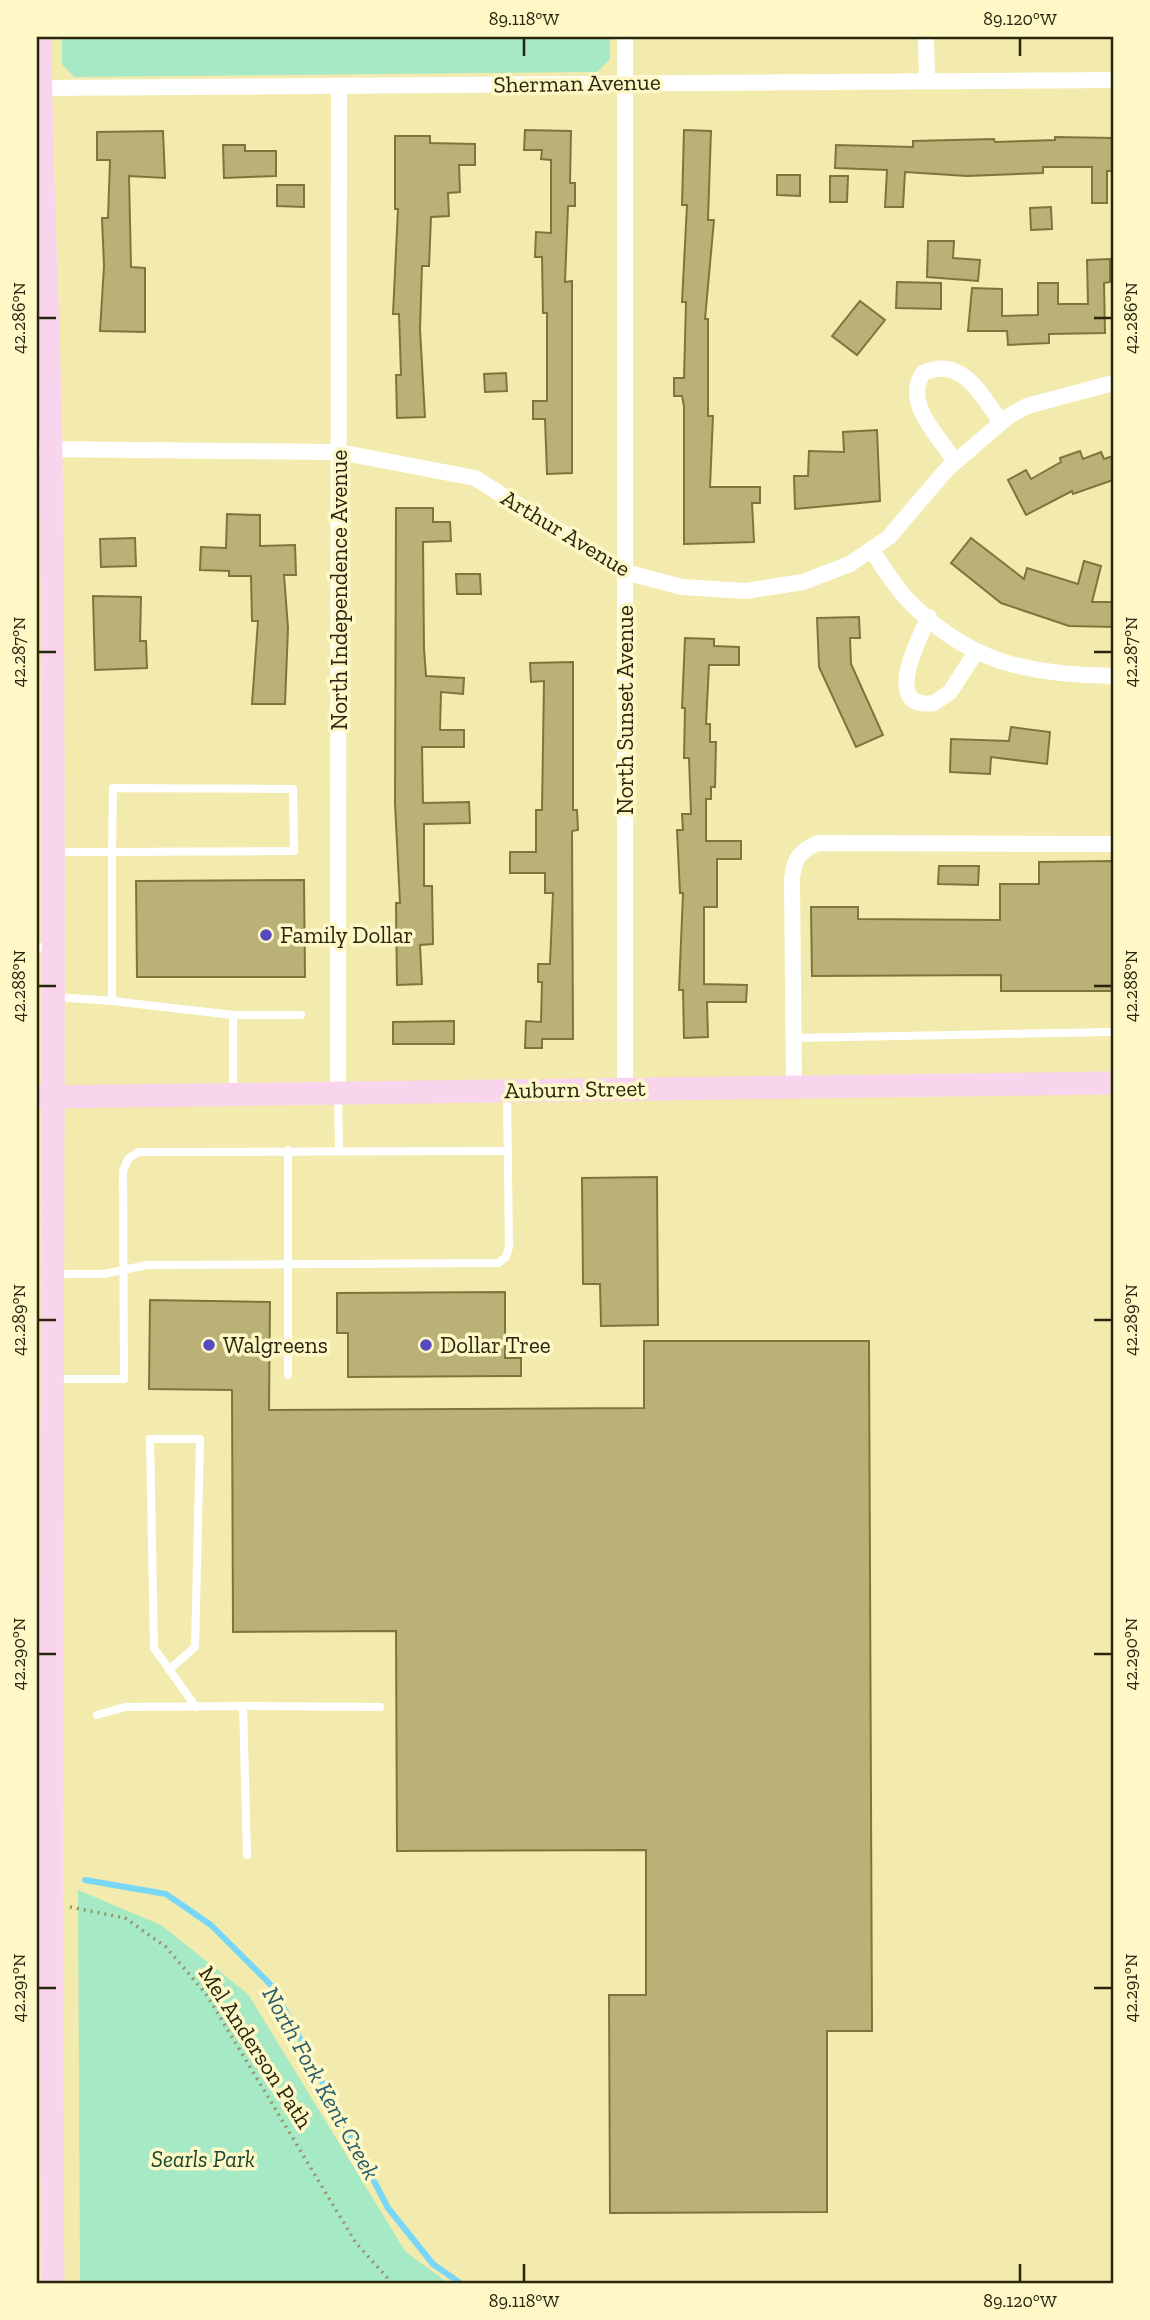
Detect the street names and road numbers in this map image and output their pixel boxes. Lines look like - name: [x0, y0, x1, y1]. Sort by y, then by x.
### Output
- street label: Sherman Avenue: [493, 68, 661, 98]
- street label: North Independence Avenue: [325, 450, 353, 730]
- street label: Arthur Avenue: [496, 484, 636, 582]
- street label: North Sunset Avenue: [611, 605, 639, 815]
- street label: Auburn Street: [504, 1074, 646, 1104]
- street label: Mel Anderson Path: [193, 1960, 319, 2134]

